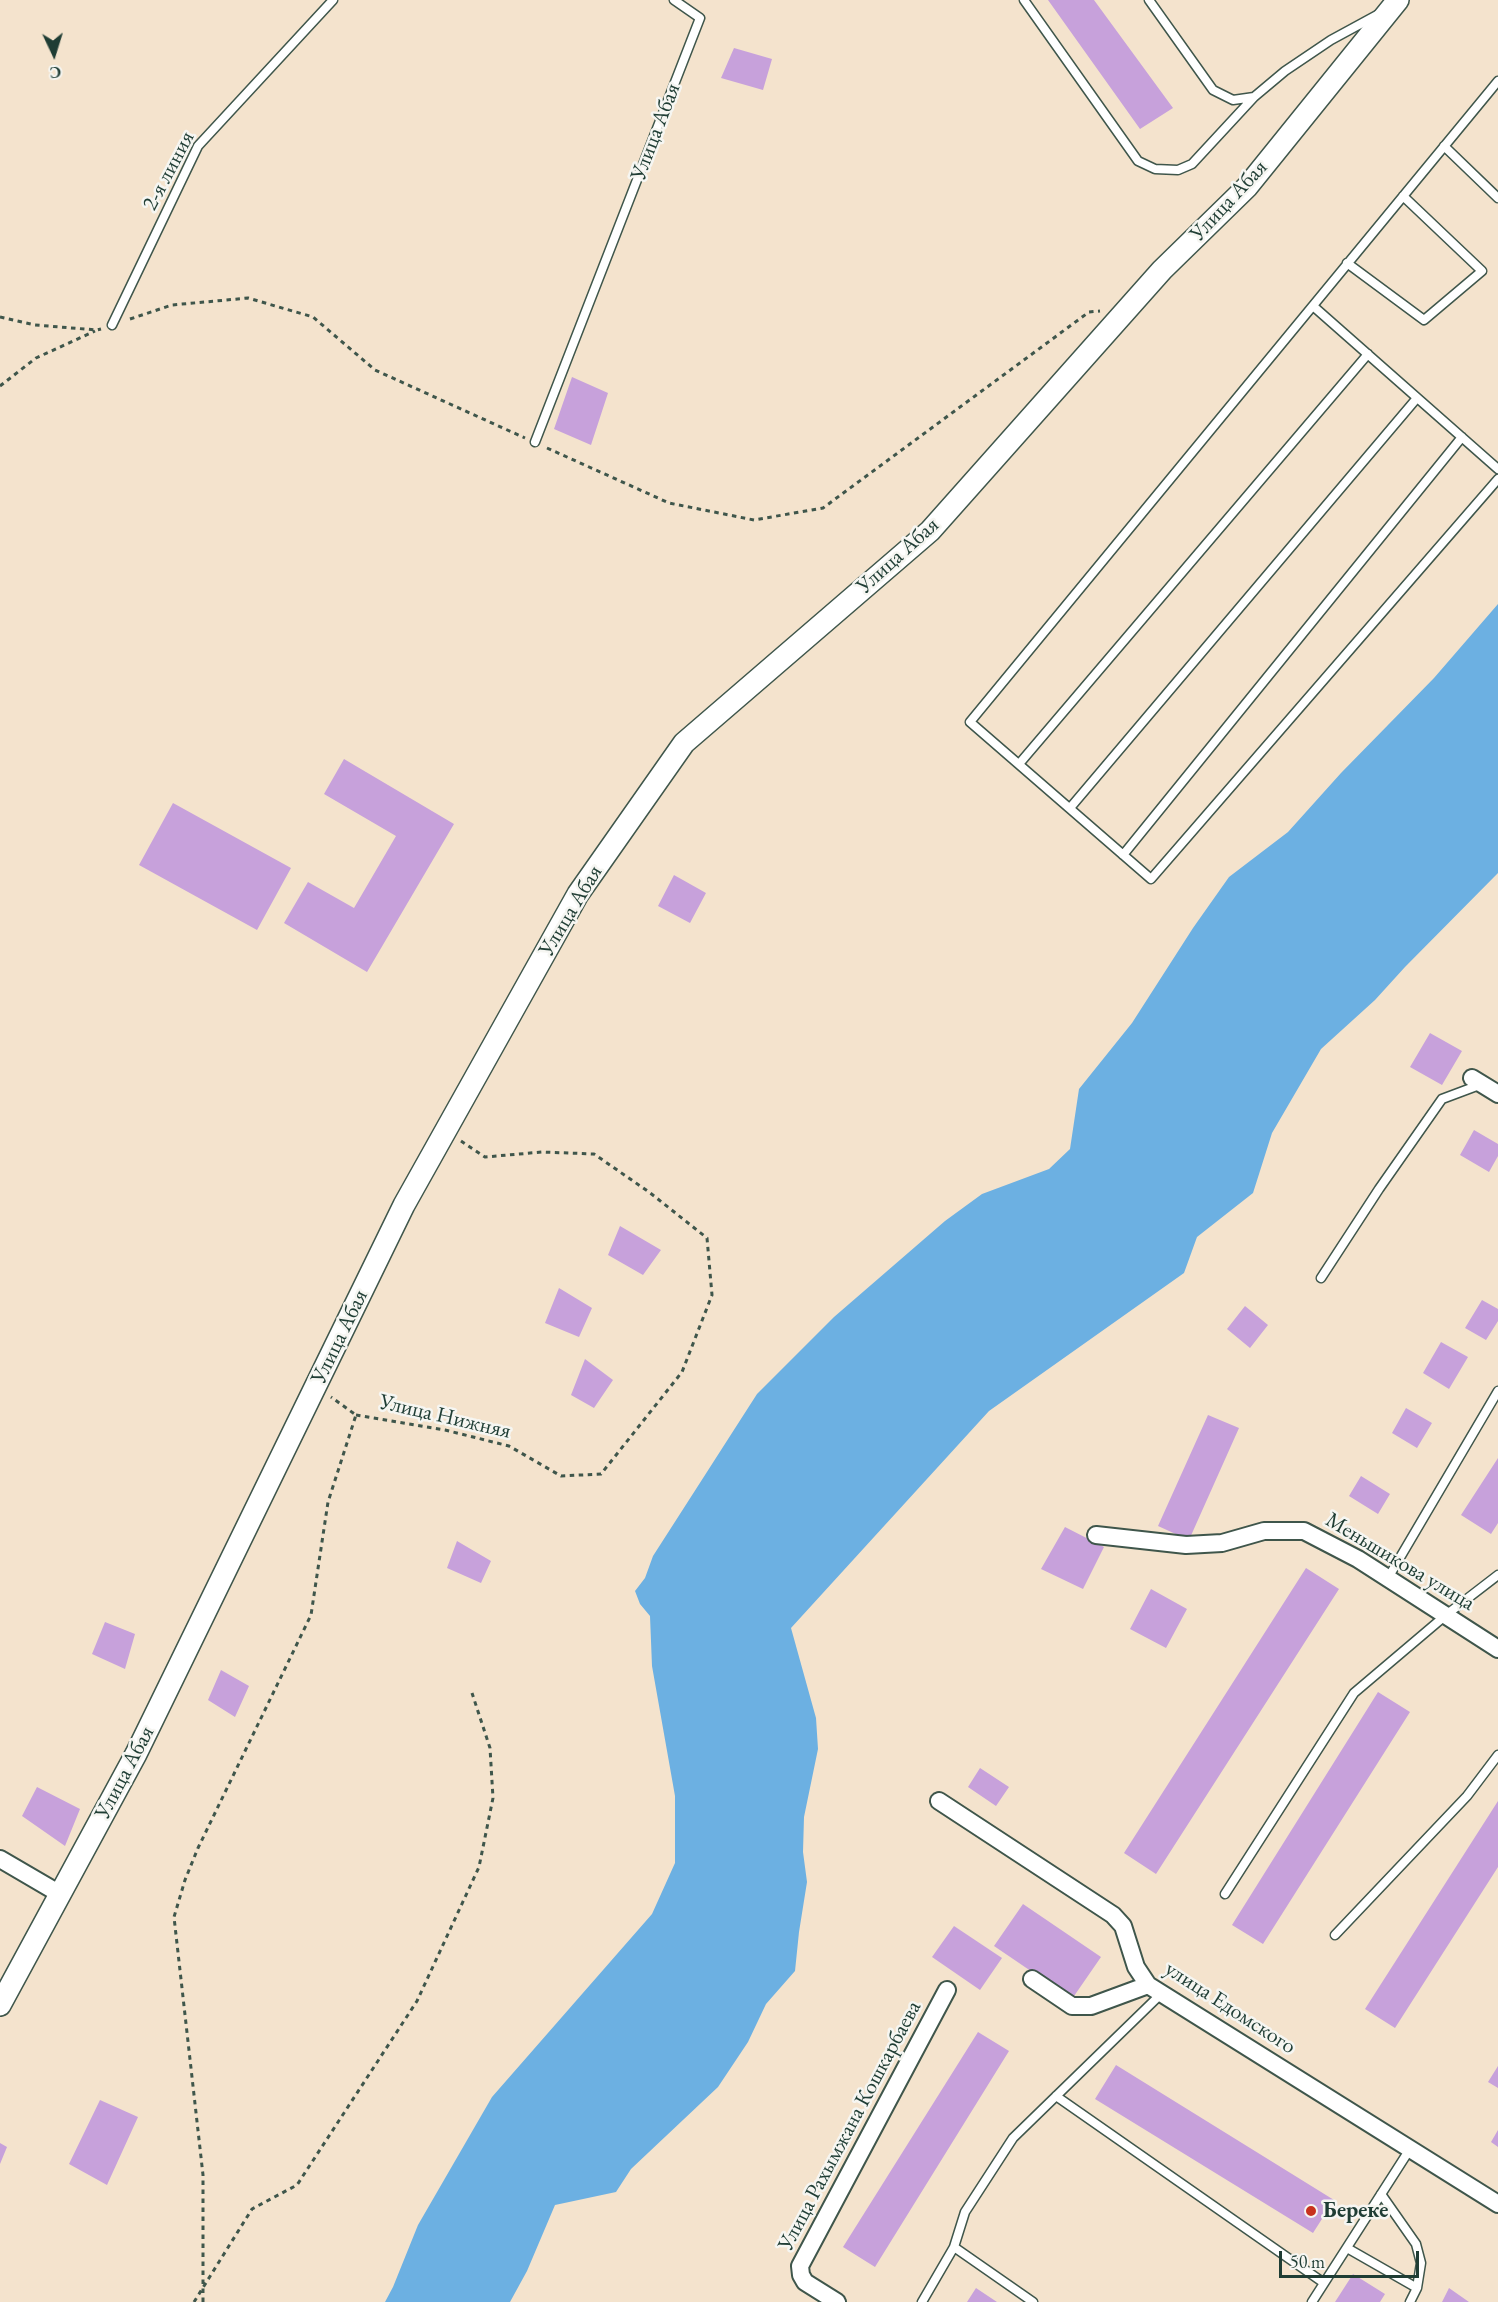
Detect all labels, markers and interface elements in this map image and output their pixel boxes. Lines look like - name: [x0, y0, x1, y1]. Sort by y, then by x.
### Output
- north arrow: [24, 24, 84, 84]
- text: С: [49, 62, 62, 83]
- street label: Улица Абая: [625, 80, 687, 184]
- street label: 2-я линия: [137, 127, 201, 215]
- street label: Улица Абая: [1185, 155, 1273, 247]
- street label: Улица Абая: [851, 512, 945, 600]
- street label: Улица Абая: [533, 861, 609, 961]
- street label: Улица Абая: [306, 1285, 374, 1389]
- street label: Улица Нижняя: [377, 1389, 513, 1445]
- street label: Меньшикова улица: [1320, 1507, 1480, 1617]
- street label: Улица Абая: [89, 1722, 161, 1824]
- street label: улица Едомского: [1160, 1956, 1300, 2060]
- street label: Улица Рахымжана Кошкарбаева: [773, 1996, 927, 2256]
- place label: Береке: [1323, 2198, 1388, 2224]
- marker: Береке: [1304, 2204, 1318, 2218]
- scale bar: [1282, 2239, 1422, 2277]
- text: 50 m: [1290, 2250, 1325, 2273]

